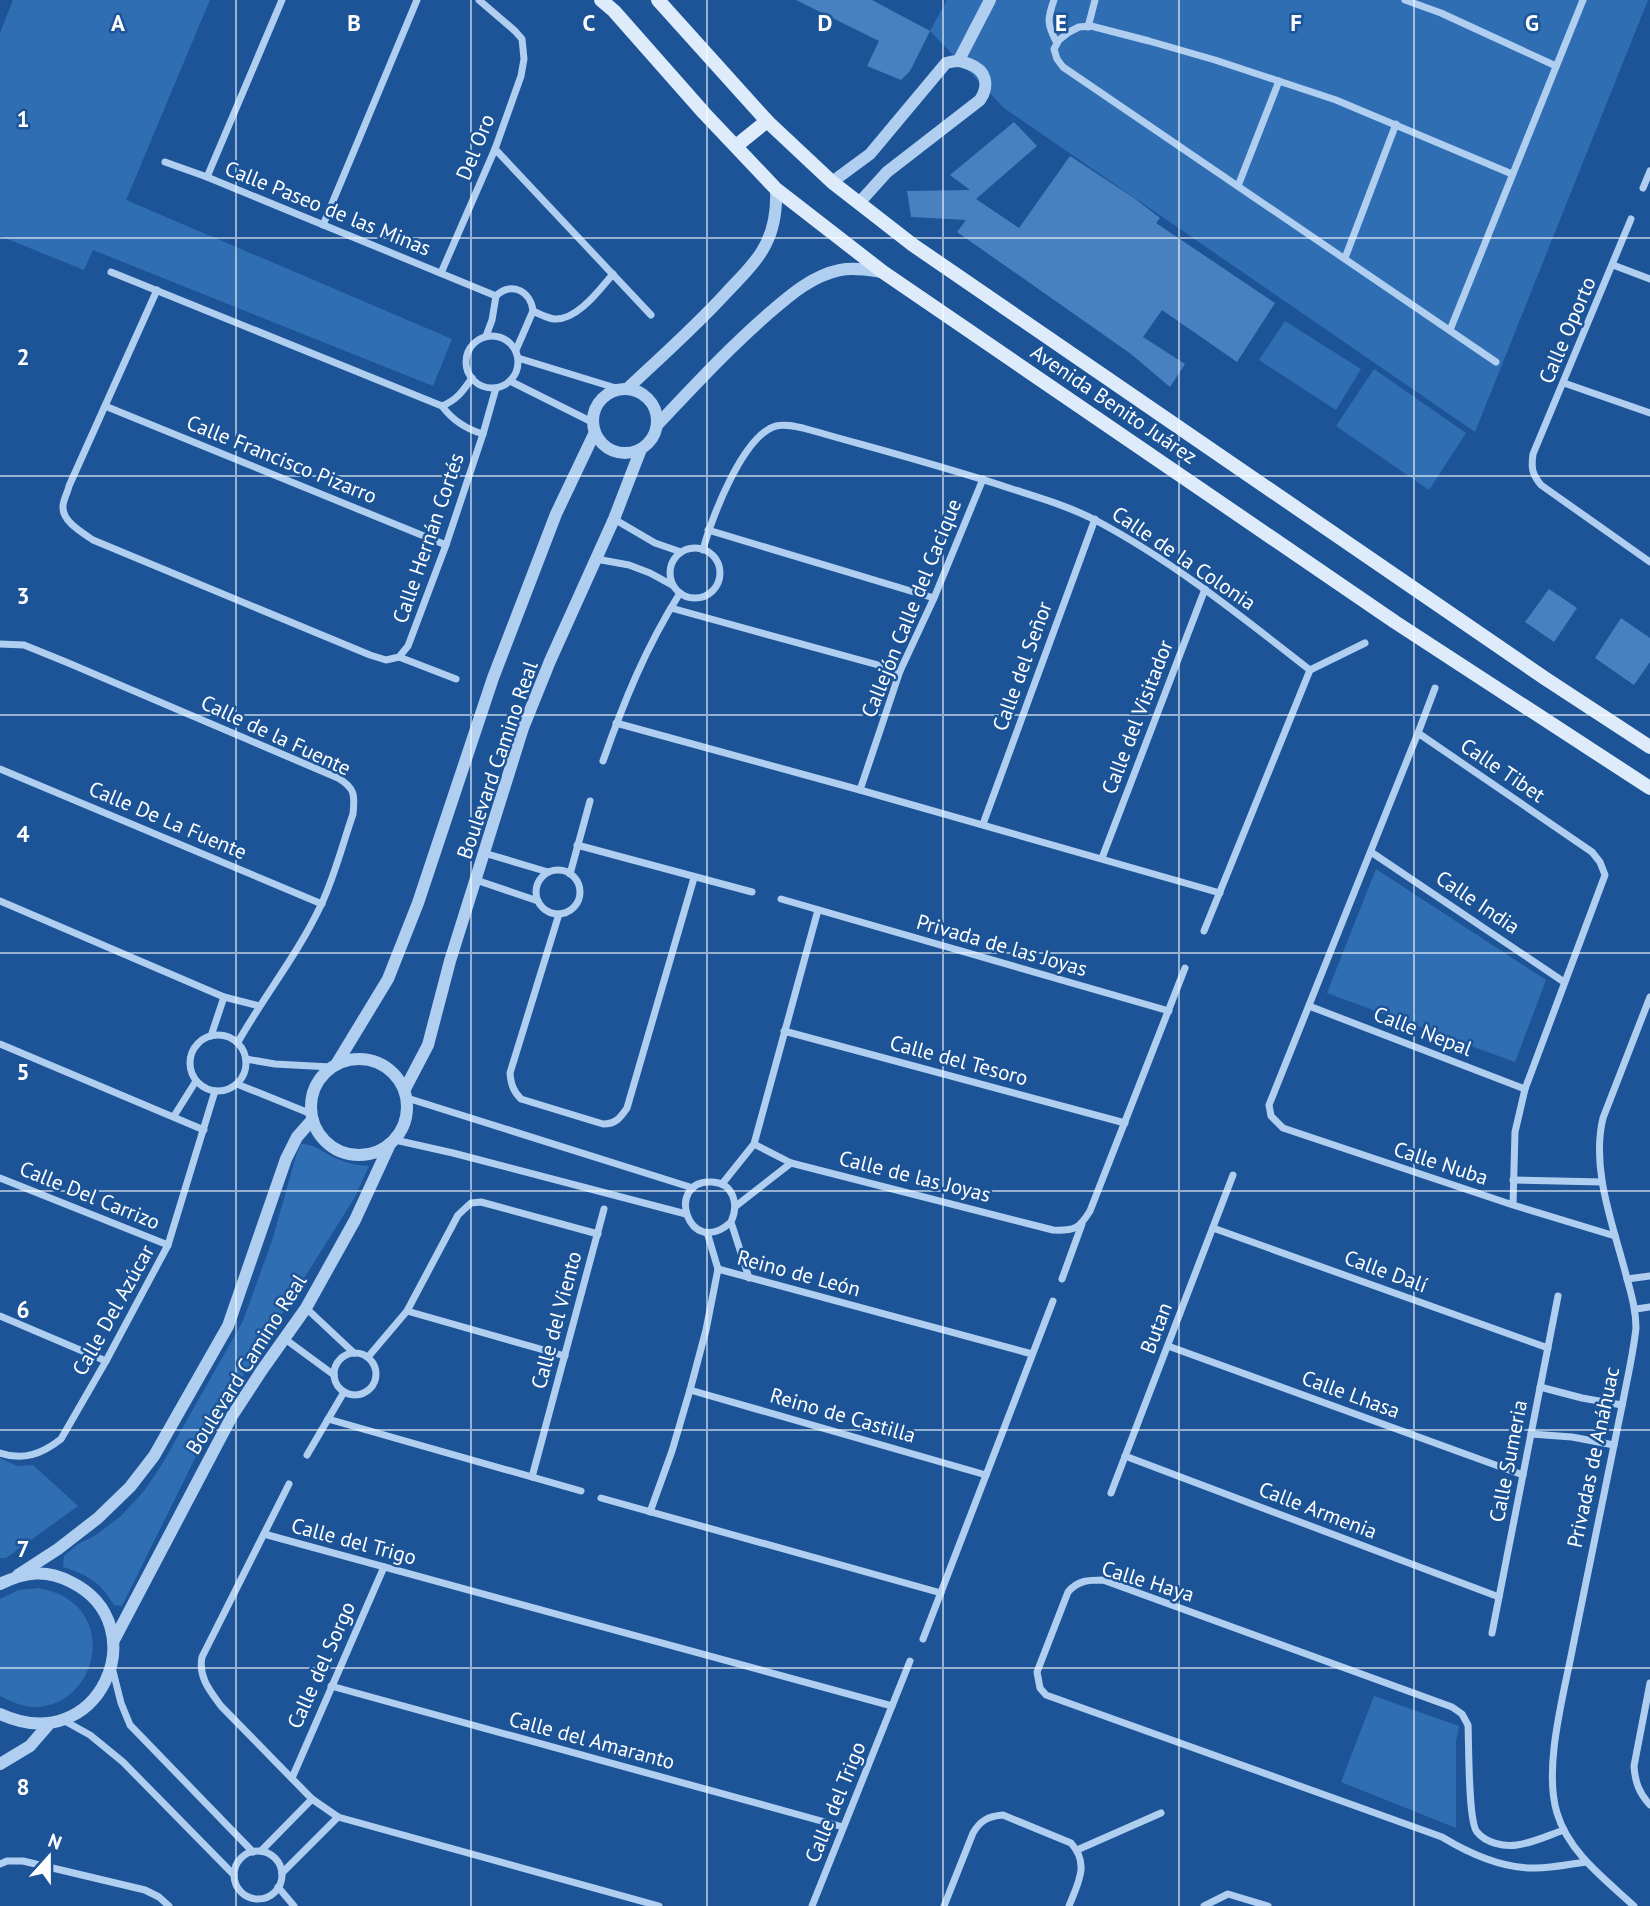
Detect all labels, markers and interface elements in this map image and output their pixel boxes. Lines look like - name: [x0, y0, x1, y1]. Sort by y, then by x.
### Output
- text: A: [111, 8, 125, 37]
- text: B: [347, 8, 361, 37]
- text: C: [583, 8, 596, 37]
- text: D: [818, 8, 832, 37]
- text: E: [1055, 8, 1067, 37]
- text: F: [1290, 8, 1302, 37]
- text: G: [1525, 8, 1539, 37]
- text: 1: [16, 104, 30, 133]
- street label: Del Oro: [450, 110, 500, 184]
- street label: Calle Paseo de las Minas: [221, 154, 435, 262]
- street label: Calle Oporto: [1532, 272, 1602, 388]
- street label: Avenida Benito Juárez: [1026, 338, 1202, 470]
- text: 2: [16, 342, 30, 371]
- street label: Calle Francisco Pizarro: [183, 408, 381, 510]
- street label: Calle Hernán Cortés: [386, 449, 470, 627]
- street label: Callejón Calle del Cacique: [855, 495, 967, 721]
- street label: Calle de la Colonia: [1107, 500, 1261, 616]
- text: 3: [16, 581, 30, 610]
- street label: Calle del Señor: [986, 597, 1058, 735]
- street label: Calle del Visitador: [1095, 636, 1179, 798]
- street label: Boulevard Camino Real: [450, 657, 544, 863]
- street label: Calle de la Fuente: [197, 688, 355, 782]
- street label: Calle Tibet: [1456, 732, 1550, 808]
- street label: Calle De La Fuente: [85, 775, 251, 865]
- text: 4: [16, 819, 30, 848]
- street label: Calle India: [1431, 864, 1525, 940]
- street label: Privada de las Joyas: [914, 908, 1090, 982]
- street label: Calle Nepal: [1370, 1000, 1476, 1062]
- street label: Calle del Tesoro: [887, 1029, 1031, 1091]
- text: 5: [16, 1057, 30, 1086]
- street label: Calle Nuba: [1390, 1135, 1492, 1191]
- street label: Calle de las Joyas: [836, 1144, 994, 1208]
- street label: Calle Del Carrizo: [16, 1155, 164, 1235]
- street label: Calle Del Azúcar: [66, 1240, 160, 1380]
- street label: Reino de León: [734, 1244, 864, 1302]
- street label: Calle Dalí: [1341, 1244, 1432, 1299]
- street label: Calle del Viento: [525, 1248, 587, 1392]
- street label: Boulevard Camino Real: [180, 1269, 312, 1459]
- text: 6: [16, 1295, 30, 1324]
- street label: Butan: [1134, 1299, 1178, 1357]
- street label: Calle Lhasa: [1298, 1364, 1404, 1424]
- street label: Privadas de Anáhuac: [1561, 1364, 1625, 1550]
- street label: Reino de Castilla: [767, 1381, 919, 1449]
- street label: Calle Sumeria: [1483, 1398, 1533, 1524]
- street label: Calle Armenia: [1255, 1475, 1381, 1545]
- street label: Calle del Trigo: [288, 1511, 420, 1571]
- text: 7: [16, 1534, 30, 1563]
- street label: Calle Haya: [1098, 1554, 1198, 1608]
- street label: Calle del Sorgo: [281, 1597, 361, 1733]
- street label: Calle del Amaranto: [506, 1705, 678, 1775]
- street label: Calle del Trigo: [798, 1737, 872, 1867]
- text: 8: [16, 1772, 30, 1801]
- north arrow: [14, 1822, 84, 1892]
- text: N: [45, 1828, 65, 1855]

